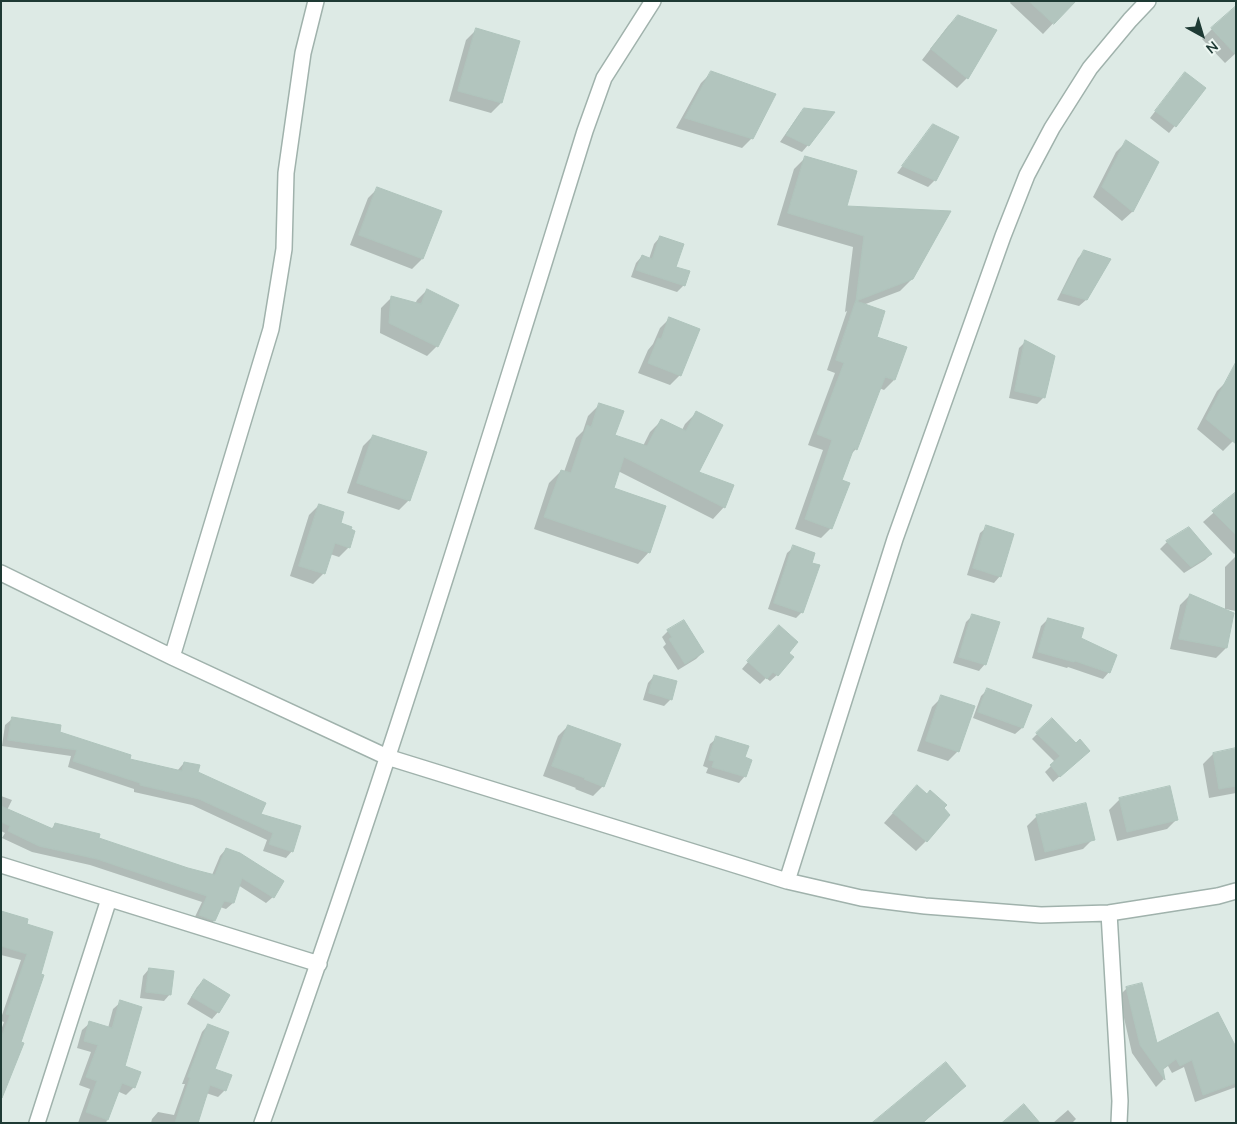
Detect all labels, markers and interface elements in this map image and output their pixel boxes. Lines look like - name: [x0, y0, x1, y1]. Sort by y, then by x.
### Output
- north arrow: [1177, 10, 1227, 60]
- text: N: [1202, 36, 1222, 58]

